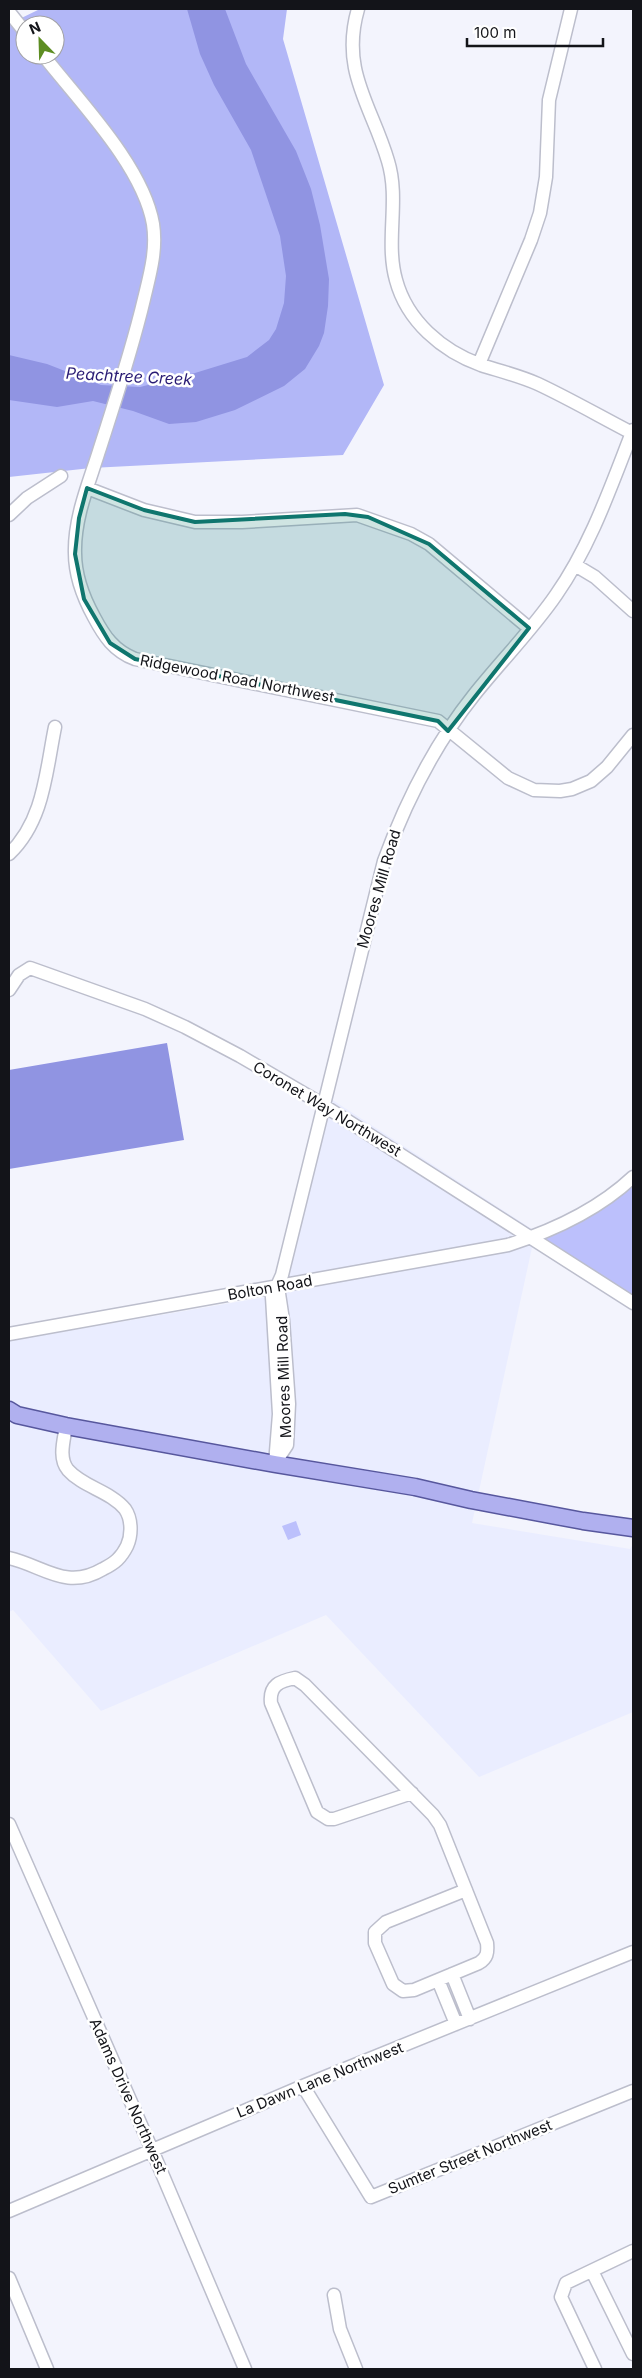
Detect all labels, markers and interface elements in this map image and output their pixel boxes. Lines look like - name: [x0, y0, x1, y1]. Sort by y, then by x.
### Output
- north arrow: [15, 15, 65, 65]
- scale bar: [467, 15, 603, 47]
- text: N: [26, 18, 43, 37]
- text: 100 m: [474, 23, 516, 42]
- water label: Peachtree Creek: [65, 363, 193, 389]
- street label: Ridgewood Road Northwest: [138, 650, 336, 707]
- street label: Moores Mill Road: [352, 827, 405, 950]
- street label: Coronet Way Northwest: [250, 1057, 405, 1160]
- street label: Bolton Road: [226, 1271, 314, 1304]
- street label: Moores Mill Road: [272, 1315, 295, 1439]
- street label: Adams Drive Northwest: [86, 2015, 171, 2177]
- street label: La Dawn Lane Northwest: [234, 2037, 406, 2122]
- street label: Sumter Street Northwest: [385, 2115, 555, 2198]

